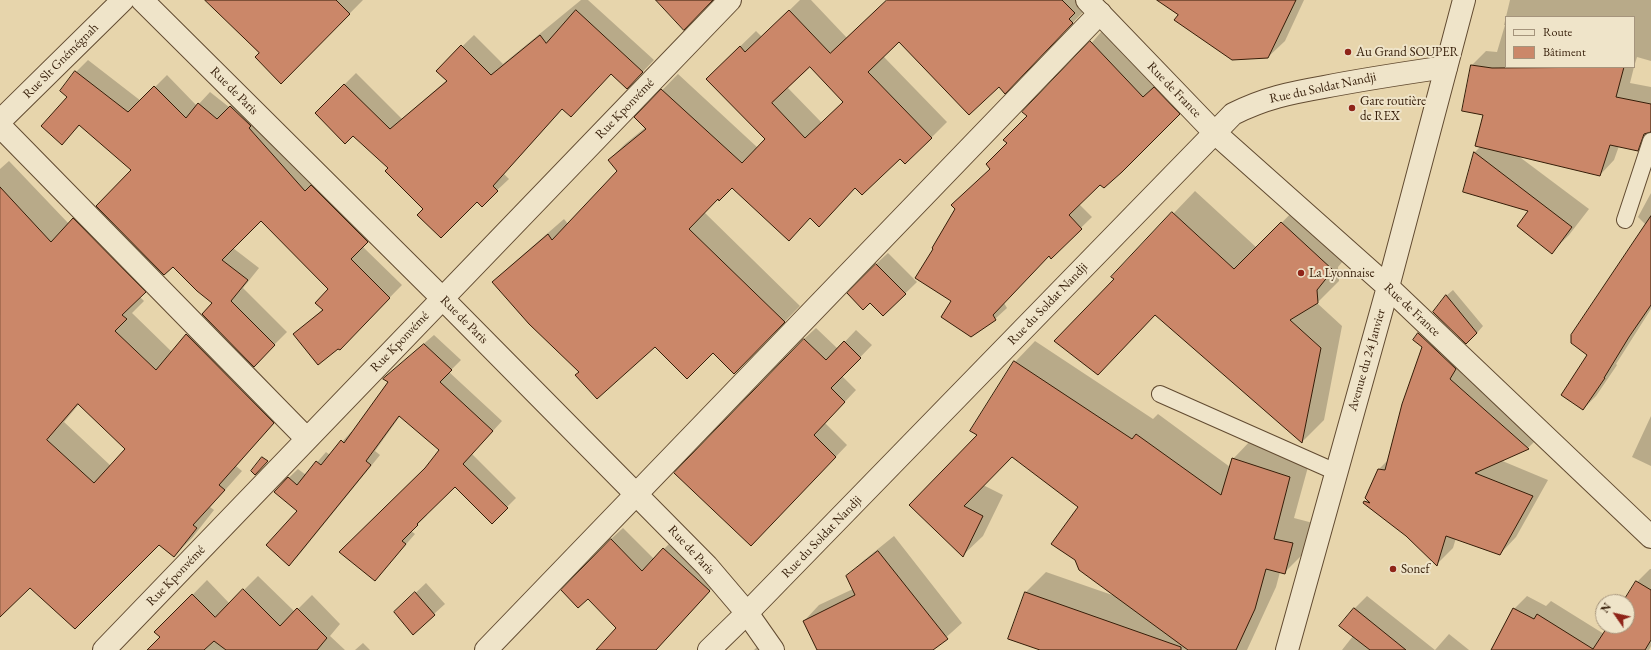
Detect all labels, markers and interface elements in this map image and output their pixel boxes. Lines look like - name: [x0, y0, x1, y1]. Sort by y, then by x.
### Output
- legend: [1505, 16, 1635, 68]
- street label: Rue Slt Gnémégnah: [20, 20, 102, 102]
- text: Route: [1543, 24, 1572, 40]
- place label: Au Grand SOUPER: [1356, 44, 1459, 60]
- text: Bâtiment: [1543, 44, 1586, 60]
- marker: Au Grand SOUPER: [1343, 47, 1353, 57]
- street label: Rue de France: [1144, 59, 1204, 121]
- street label: Rue de Paris: [207, 64, 261, 118]
- street label: Rue du Soldat Nandji: [1268, 69, 1378, 107]
- street label: Rue Kponvémé: [592, 76, 658, 142]
- place label: Gare routière de REX: [1360, 93, 1426, 124]
- marker: Gare routière de REX: [1347, 103, 1357, 113]
- street label: Rue du Soldat Nandji: [1005, 259, 1091, 349]
- place label: La Lyonnaise: [1309, 265, 1374, 281]
- marker: La Lyonnaise: [1296, 268, 1306, 278]
- street label: Rue de France: [1381, 280, 1443, 340]
- street label: Rue de Paris: [437, 293, 491, 347]
- street label: Avenue du 24 Janvier: [1345, 307, 1389, 413]
- street label: Rue Kponvémé: [367, 309, 433, 375]
- street label: Rue du Soldat Nandji: [779, 492, 865, 582]
- street label: Rue de Paris: [664, 522, 718, 578]
- street label: Rue Kponvémé: [143, 543, 209, 609]
- place label: Sonef: [1401, 561, 1430, 577]
- marker: Sonef: [1388, 564, 1398, 574]
- north arrow: [1595, 594, 1635, 634]
- text: N: [1598, 600, 1614, 615]

